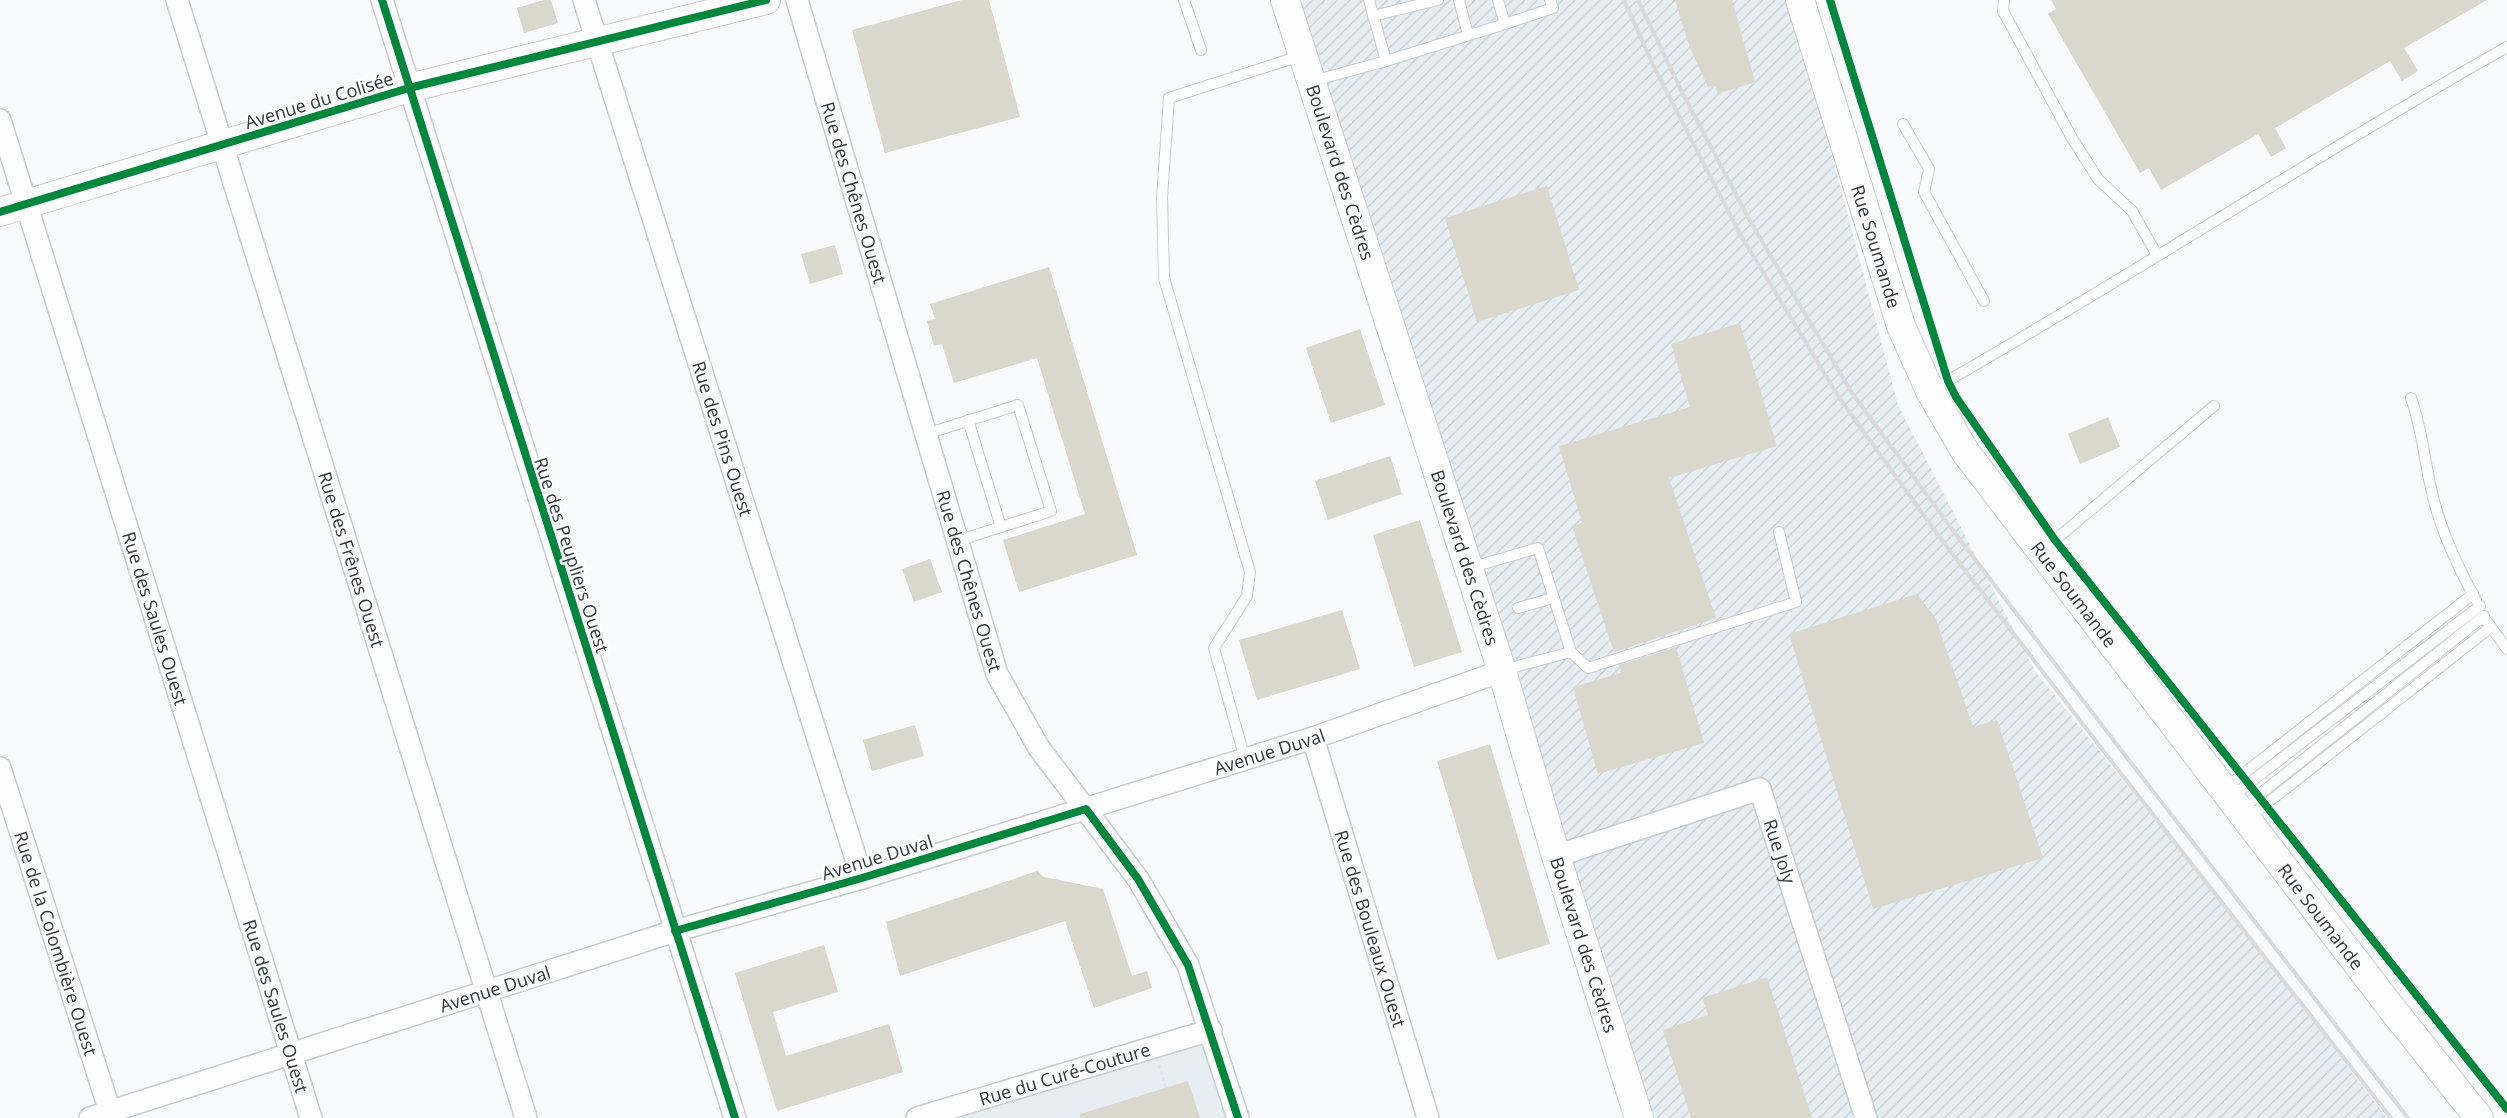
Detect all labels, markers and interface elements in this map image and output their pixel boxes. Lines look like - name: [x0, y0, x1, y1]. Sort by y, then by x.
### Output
- street label: Avenue du Colisée: [242, 66, 396, 134]
- street label: Boulevard des Cèdres: [1301, 81, 1380, 263]
- street label: Rue des Chênes Ouest: [816, 99, 892, 286]
- street label: Rue Soumande: [1846, 182, 1907, 311]
- street label: Rue des Pins Ouest: [687, 358, 759, 519]
- street label: Rue des Peupliers Ouest: [529, 454, 615, 656]
- street label: Boulevard des Cèdres: [1426, 467, 1505, 648]
- street label: Rue des Frênes Ouest: [313, 469, 390, 650]
- street label: Rue des Chênes Ouest: [931, 487, 1008, 675]
- street label: Rue des Saules Ouest: [117, 529, 194, 708]
- street label: Rue Soumande: [2026, 536, 2122, 652]
- street label: Avenue Duval: [1211, 723, 1328, 780]
- street label: Rue Joly: [1758, 816, 1802, 887]
- street label: Rue des Bouleaux Ouest: [1329, 827, 1412, 1030]
- street label: Rue de la Colombière Ouest: [9, 828, 103, 1058]
- street label: Avenue Duval: [819, 829, 935, 885]
- street label: Boulevard des Cèdres: [1545, 854, 1623, 1036]
- street label: Rue Soumande: [2273, 858, 2369, 974]
- street label: Rue des Saules Ouest: [238, 916, 314, 1096]
- street label: Avenue Duval: [436, 960, 553, 1018]
- street label: Rue du Curé-Couture: [976, 1037, 1153, 1111]

